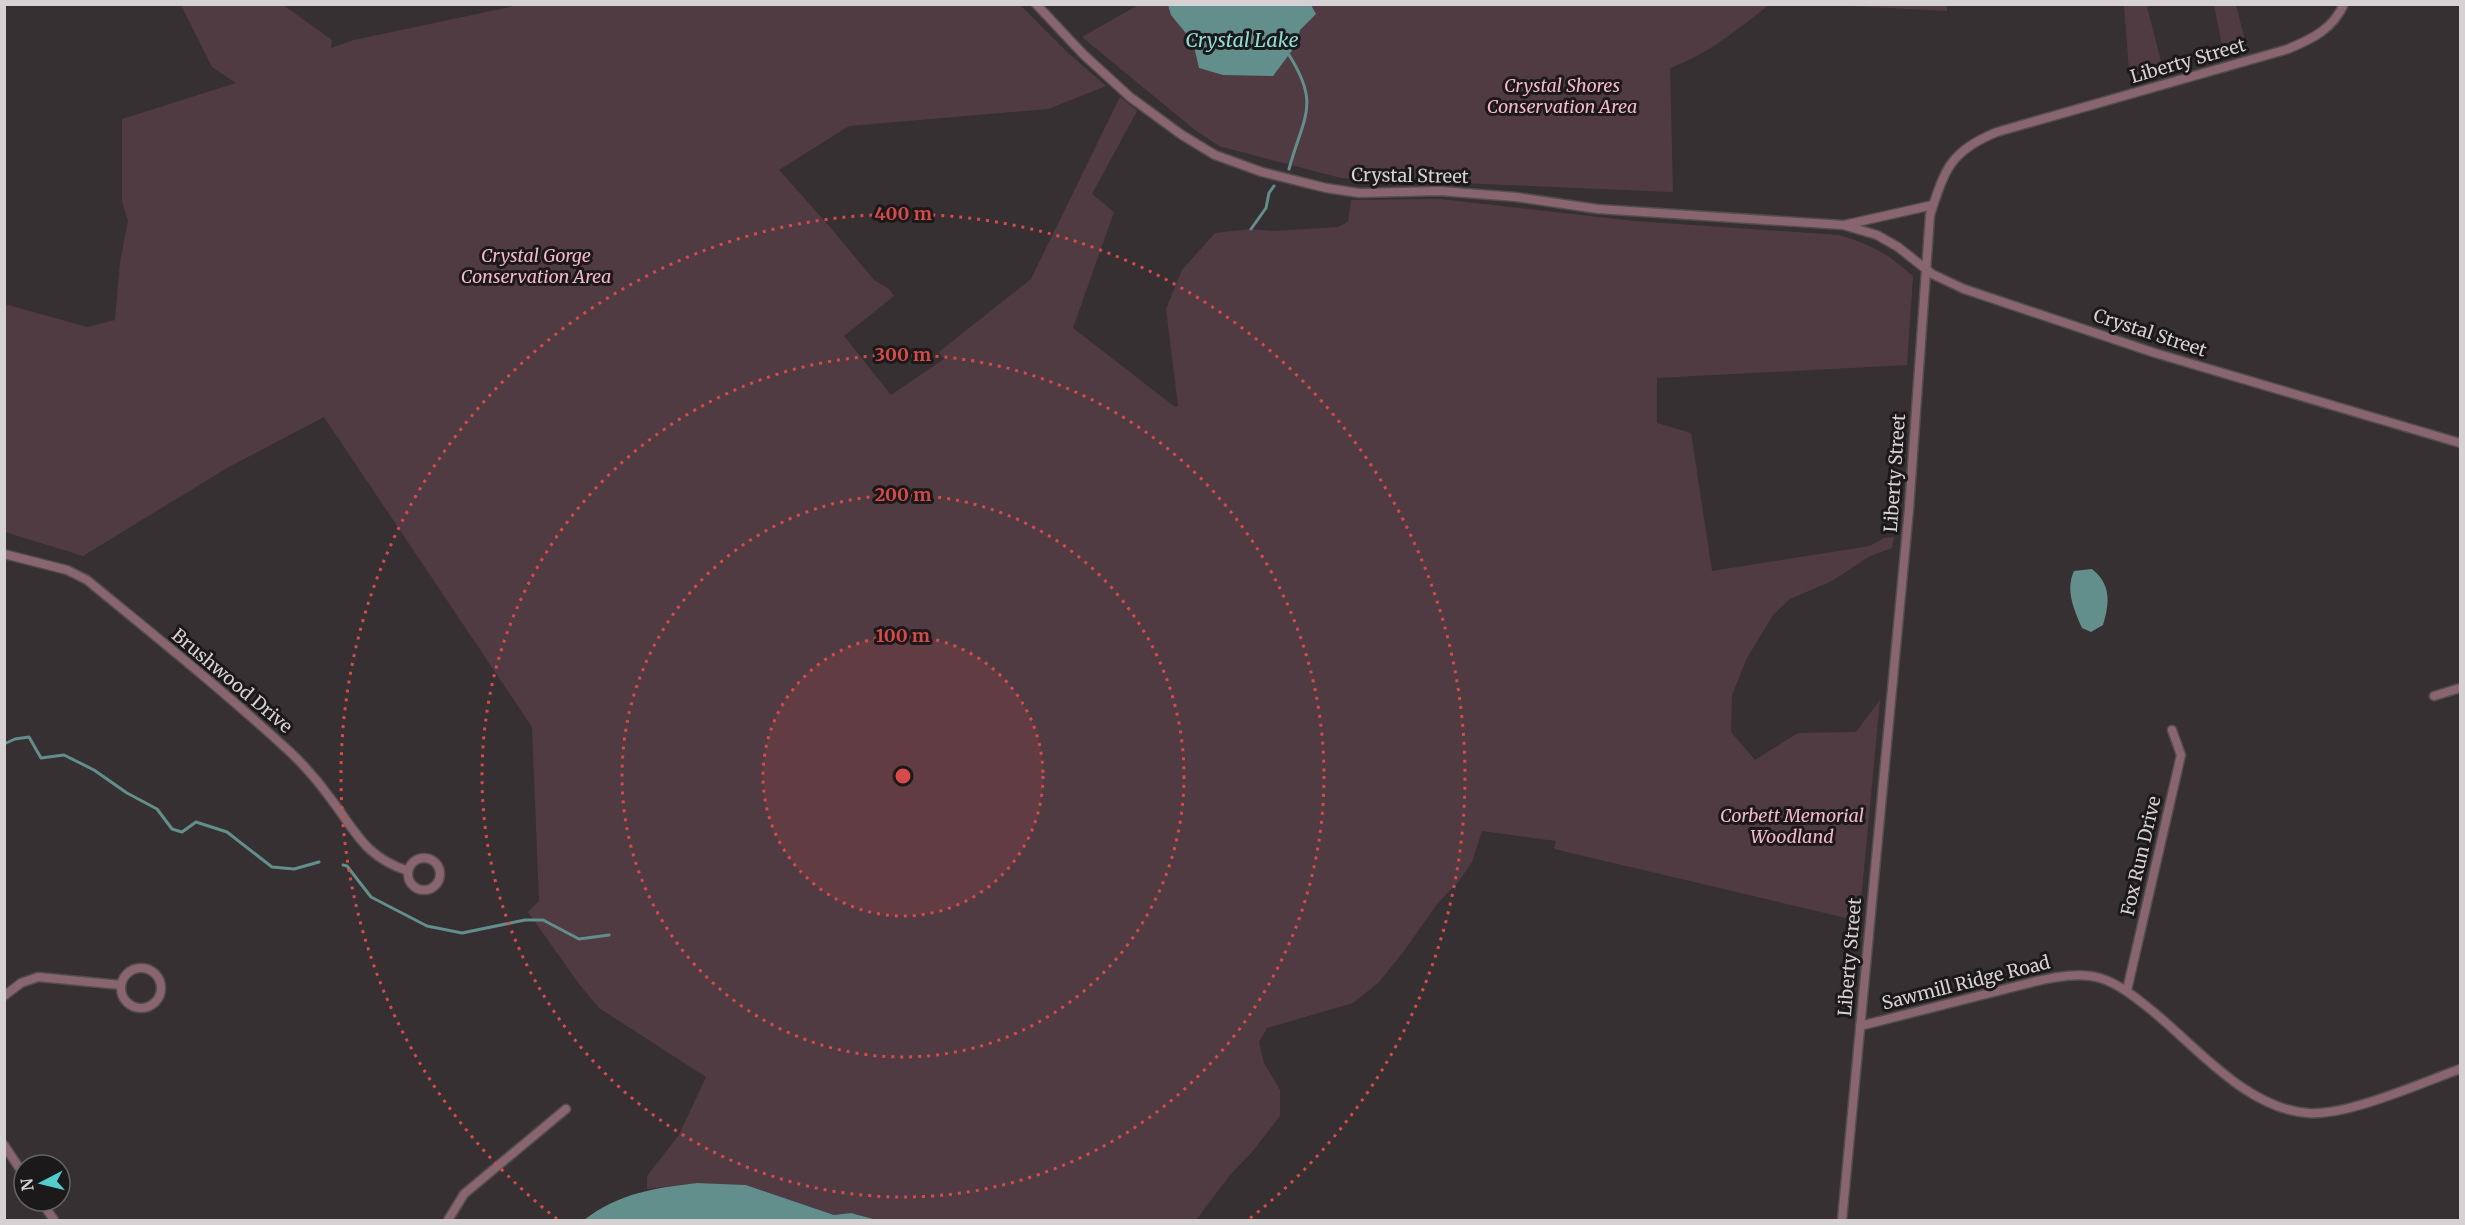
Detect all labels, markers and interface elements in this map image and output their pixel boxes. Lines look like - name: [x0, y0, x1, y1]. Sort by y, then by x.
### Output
- water label: Crystal Lake: [1185, 27, 1299, 52]
- street label: Liberty Street: [2128, 33, 2248, 88]
- park label: Crystal Shores Conservation Area: [1487, 74, 1637, 118]
- street label: Crystal Street: [1351, 163, 1469, 188]
- text: 400 m: [874, 202, 932, 225]
- park label: Crystal Gorge Conservation Area: [461, 244, 611, 288]
- street label: Crystal Street: [2091, 303, 2210, 362]
- text: 300 m: [875, 343, 931, 366]
- street label: Liberty Street: [1879, 413, 1910, 533]
- text: 200 m: [875, 483, 931, 506]
- street label: Brushwood Drive: [167, 623, 297, 738]
- text: 100 m: [876, 624, 930, 647]
- centre of rings: [893, 766, 913, 786]
- street label: Fox Run Drive: [2116, 794, 2165, 918]
- park label: Corbett Memorial Woodland: [1720, 804, 1864, 848]
- street label: Liberty Street: [1833, 897, 1866, 1017]
- street label: Sawmill Ridge Road: [1879, 950, 2052, 1015]
- north arrow: [12, 1153, 72, 1213]
- text: N: [16, 1177, 38, 1192]

